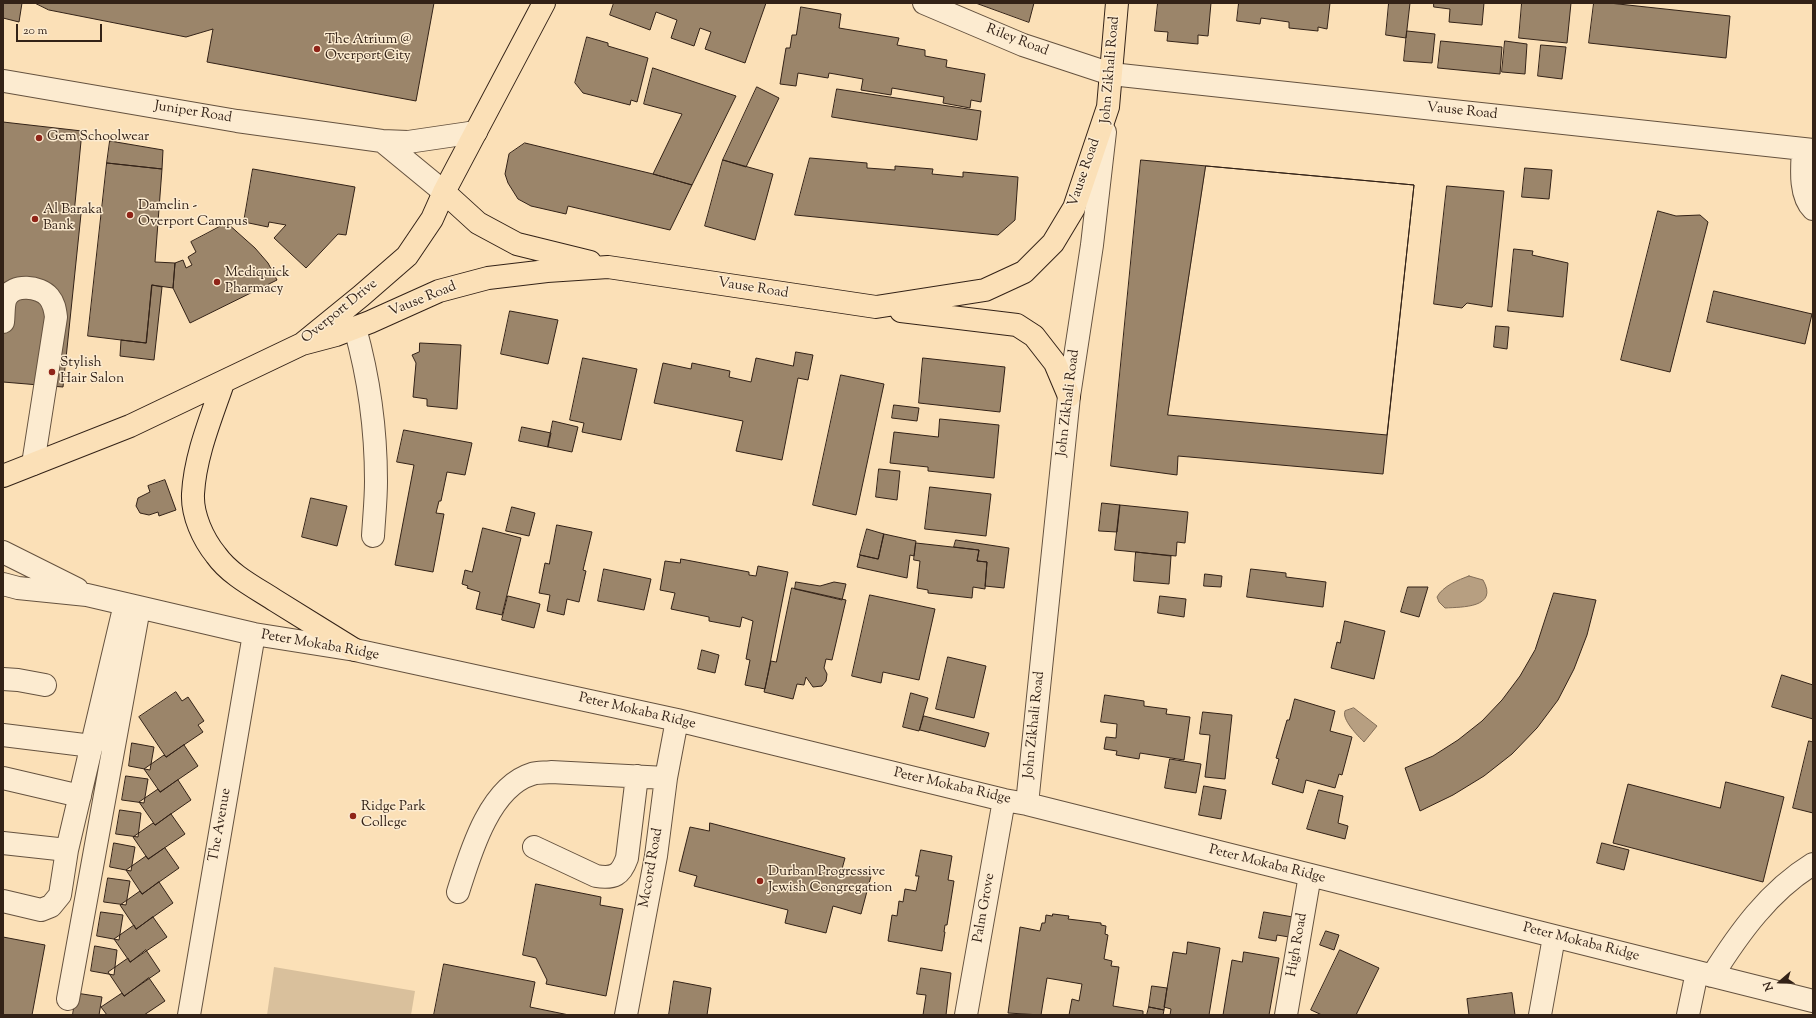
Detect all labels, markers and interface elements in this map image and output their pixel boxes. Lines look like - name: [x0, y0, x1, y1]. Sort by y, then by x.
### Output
- scale bar: [18, 16, 104, 42]
- street label: John Zikhali Road: [1098, 16, 1124, 124]
- street label: Riley Road: [983, 21, 1051, 61]
- text: 20 m: [23, 22, 47, 40]
- place label: The Atrium @ Overport City: [325, 33, 412, 66]
- marker: The Atrium @ Overport City: [312, 44, 322, 54]
- street label: Juniper Road: [153, 99, 233, 127]
- street label: Vause Road: [1426, 100, 1498, 124]
- place label: Gem Schoolwear: [47, 130, 149, 146]
- marker: Gem Schoolwear: [34, 133, 44, 143]
- street label: Vause Road: [1065, 137, 1105, 209]
- place label: Damelin - Overport Campus: [138, 199, 247, 232]
- place label: Al Baraka Bank: [43, 203, 102, 236]
- marker: Damelin - Overport Campus: [125, 210, 135, 220]
- marker: Al Baraka Bank: [30, 214, 40, 224]
- place label: Mediquick Pharmacy: [225, 266, 290, 298]
- street label: Vause Road: [716, 275, 790, 303]
- street label: Overport Drive: [299, 276, 381, 348]
- marker: Mediquick Pharmacy: [212, 277, 222, 287]
- street label: Vause Road: [387, 279, 459, 321]
- street label: John Zikhali Road: [1054, 349, 1084, 457]
- place label: Stylish Hair Salon: [60, 356, 124, 388]
- marker: Stylish Hair Salon: [47, 367, 57, 377]
- street label: Peter Mokaba Ridge: [260, 627, 380, 665]
- street label: John Zikhali Road: [1021, 671, 1049, 779]
- street label: Peter Mokaba Ridge: [577, 690, 697, 734]
- street label: Peter Mokaba Ridge: [892, 765, 1012, 809]
- street label: The Avenue: [206, 787, 236, 863]
- place label: Ridge Park College: [361, 800, 426, 832]
- marker: Ridge Park College: [348, 811, 358, 821]
- street label: Mccord Road: [637, 827, 667, 909]
- street label: Peter Mokaba Ridge: [1207, 842, 1327, 888]
- place label: Durban Progressive Jewish Congregation: [768, 865, 893, 898]
- street label: Palm Grove: [971, 872, 999, 944]
- marker: Durban Progressive Jewish Congregation: [755, 876, 765, 886]
- street label: High Road: [1284, 912, 1312, 978]
- street label: Peter Mokaba Ridge: [1521, 920, 1641, 966]
- north arrow: [1760, 962, 1800, 1002]
- text: N: [1760, 979, 1778, 993]

